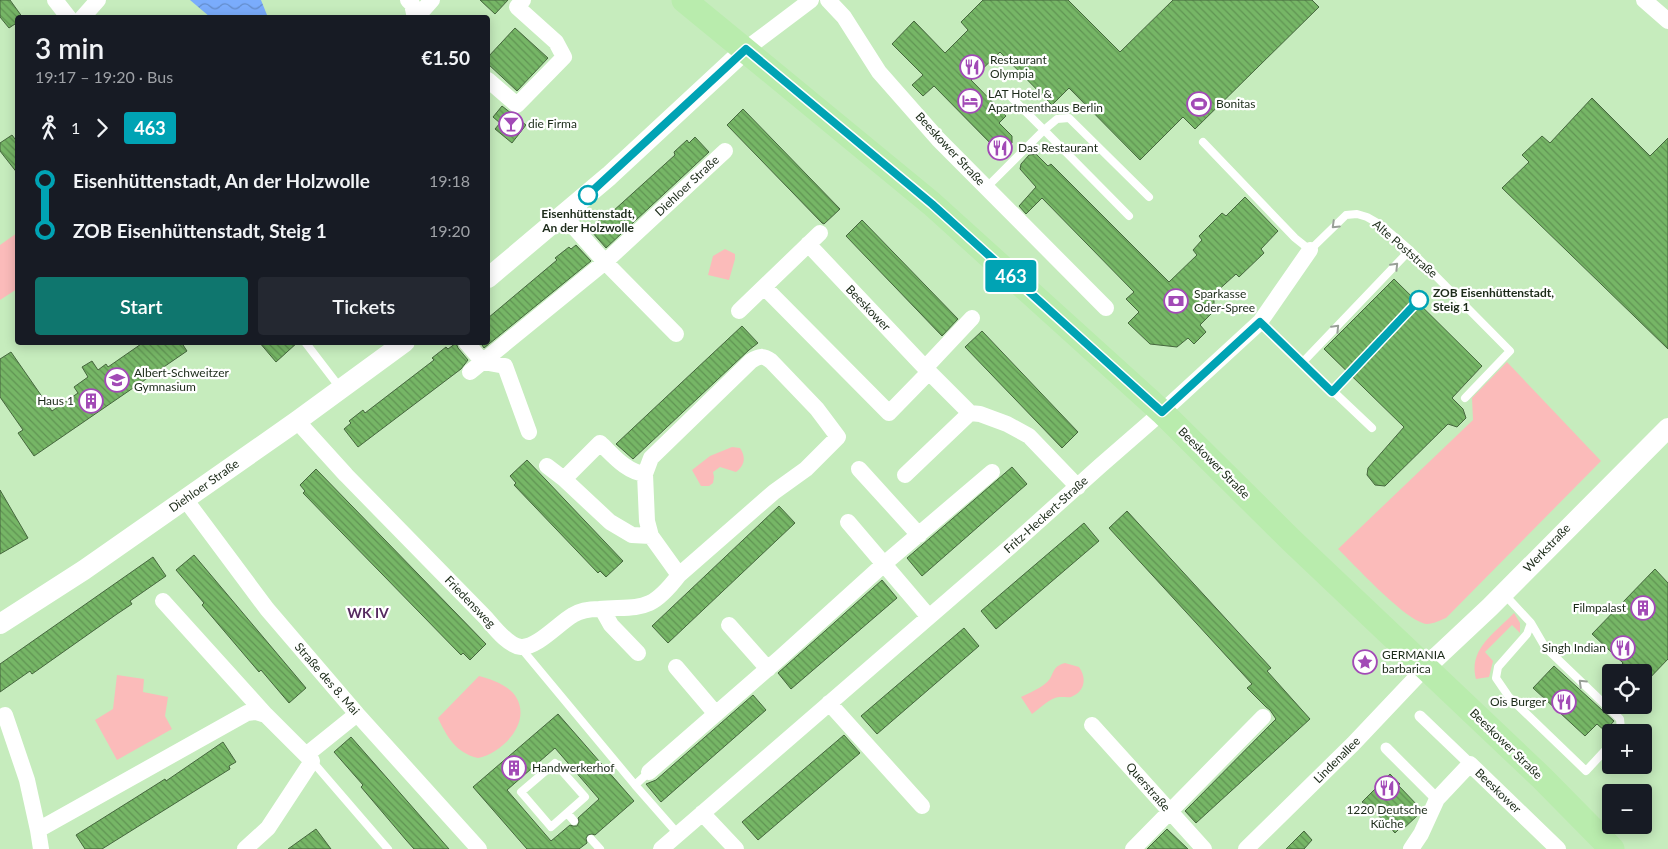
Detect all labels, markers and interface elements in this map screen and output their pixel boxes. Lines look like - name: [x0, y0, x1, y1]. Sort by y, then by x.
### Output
- text: 3 min: [35, 31, 104, 65]
- text: €1.50: [421, 46, 470, 69]
- place label: Restaurant Olympia: [990, 52, 1047, 81]
- restaurant icon: Restaurant Olympia: [959, 54, 985, 80]
- text: 19:17 – 19:20 · Bus: [35, 67, 173, 86]
- place label: LAT Hotel & Apartmenthaus Berlin: [988, 86, 1103, 115]
- hotel icon: LAT Hotel & Apartmenthaus Berlin: [957, 88, 983, 114]
- sports icon: Bonitas: [1186, 91, 1212, 117]
- place label: Bonitas: [1216, 96, 1256, 111]
- street label: Beeskower Straße: [913, 109, 988, 188]
- bar icon: die Firma: [498, 111, 524, 137]
- icon: walk: [35, 114, 63, 142]
- icon: forward: [88, 114, 116, 142]
- place label: die Firma: [528, 116, 577, 131]
- text: 463: [134, 117, 166, 139]
- text: 1: [71, 118, 80, 137]
- restaurant icon: Das Restaurant: [987, 135, 1013, 161]
- place label: Das Restaurant: [1018, 140, 1099, 155]
- street label: Diehloer Straße: [652, 152, 722, 219]
- text: Eisenhüttenstadt, An der Holzwolle: [73, 169, 370, 192]
- text: 19:18: [429, 171, 470, 190]
- marker: Eisenhüttenstadt, An der Holzwolle: [578, 185, 598, 205]
- place label: Eisenhüttenstadt, An der Holzwolle: [541, 206, 635, 235]
- street label: Alte Poststraße: [1370, 216, 1441, 281]
- text: ZOB Eisenhüttenstadt, Steig 1: [73, 219, 327, 242]
- one-way arrow: [1332, 220, 1341, 229]
- text: 19:20: [429, 221, 470, 240]
- line badge: 463: [982, 260, 1040, 292]
- one-way arrow: [1389, 263, 1398, 272]
- text: 463: [995, 265, 1027, 287]
- button: Start: [35, 277, 248, 335]
- button: Tickets: [258, 277, 470, 335]
- street label: Beeskower: [843, 282, 894, 334]
- place label: ZOB Eisenhüttenstadt, Steig 1: [1433, 285, 1554, 314]
- place label: Sparkasse Oder-Spree: [1194, 286, 1255, 315]
- bank icon: Sparkasse Oder-Spree: [1163, 288, 1189, 314]
- marker: ZOB Eisenhüttenstadt, Steig 1: [1409, 290, 1429, 310]
- one-way arrow: [1330, 325, 1339, 334]
- place label: Albert-Schweitzer Gymnasium: [134, 365, 229, 394]
- school or university icon: Albert-Schweitzer Gymnasium: [104, 367, 130, 393]
- building icon: Haus 1: [78, 388, 104, 414]
- place label: Haus 1: [37, 393, 74, 408]
- street label: Beeskower Straße: [1175, 424, 1253, 502]
- street label: Diehloer Straße: [166, 456, 242, 515]
- street label: Fritz-Heckert-Straße: [1001, 473, 1091, 556]
- street label: Werkstraße: [1520, 520, 1573, 575]
- street label: Friedensweg: [442, 572, 499, 631]
- building icon: Filmpalast: [1630, 595, 1656, 621]
- place label: Filmpalast: [1573, 600, 1627, 615]
- district label: WK IV: [347, 604, 389, 621]
- restaurant icon: Singh Indian: [1610, 635, 1636, 661]
- street label: Straße des 8. Mai: [292, 639, 363, 718]
- place label: Singh Indian: [1542, 640, 1606, 655]
- place label: GERMANIA barbarica: [1382, 647, 1446, 676]
- place icon: GERMANIA barbarica: [1352, 649, 1378, 675]
- map controls: [1602, 664, 1652, 834]
- button: locate: [1602, 664, 1652, 714]
- one-way arrow: [1579, 680, 1588, 689]
- restaurant icon: Ois Burger: [1551, 689, 1577, 715]
- place label: Ois Burger: [1490, 694, 1547, 709]
- street label: Beeskower Straße: [1467, 705, 1546, 782]
- button: +: [1602, 724, 1652, 774]
- street label: Lindenallee: [1310, 733, 1363, 786]
- building icon: Handwerkerhof: [501, 755, 527, 781]
- street label: Querstraße: [1123, 759, 1174, 814]
- place label: Handwerkerhof: [532, 760, 615, 775]
- street label: Beeskower: [1472, 765, 1525, 817]
- restaurant icon: 1220 Deutsche Küche: [1374, 775, 1400, 801]
- button: −: [1602, 784, 1652, 834]
- place label: 1220 Deutsche Küche: [1346, 802, 1428, 831]

